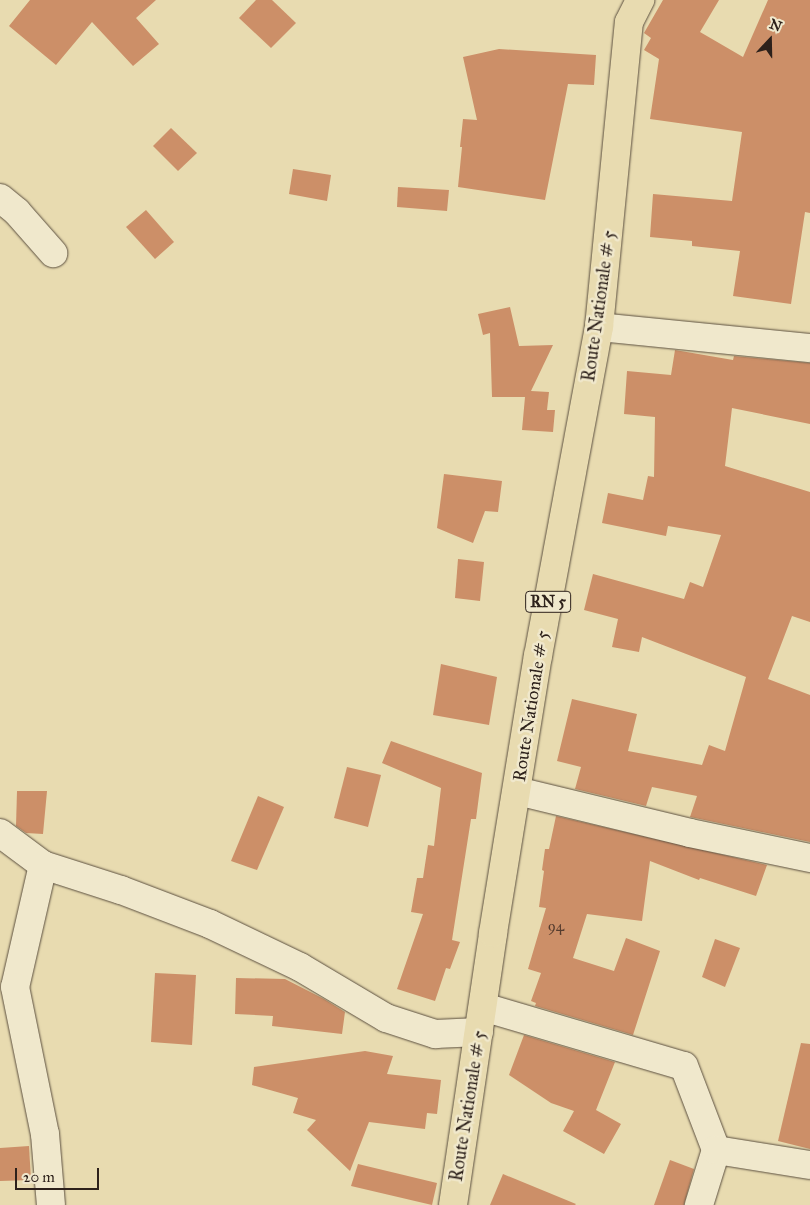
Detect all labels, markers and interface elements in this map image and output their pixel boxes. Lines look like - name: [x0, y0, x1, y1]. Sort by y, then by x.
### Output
- north arrow: [745, 15, 795, 65]
- text: N: [767, 15, 784, 36]
- street label: Route Nationale # 5: [578, 229, 620, 383]
- road number: RN 5: [524, 588, 572, 616]
- street label: Route Nationale # 5: [508, 629, 554, 783]
- house number: 94: [548, 918, 564, 936]
- street label: Route Nationale # 5: [445, 1029, 491, 1183]
- scale bar: [18, 1158, 101, 1190]
- text: 20 m: [23, 1168, 55, 1186]

